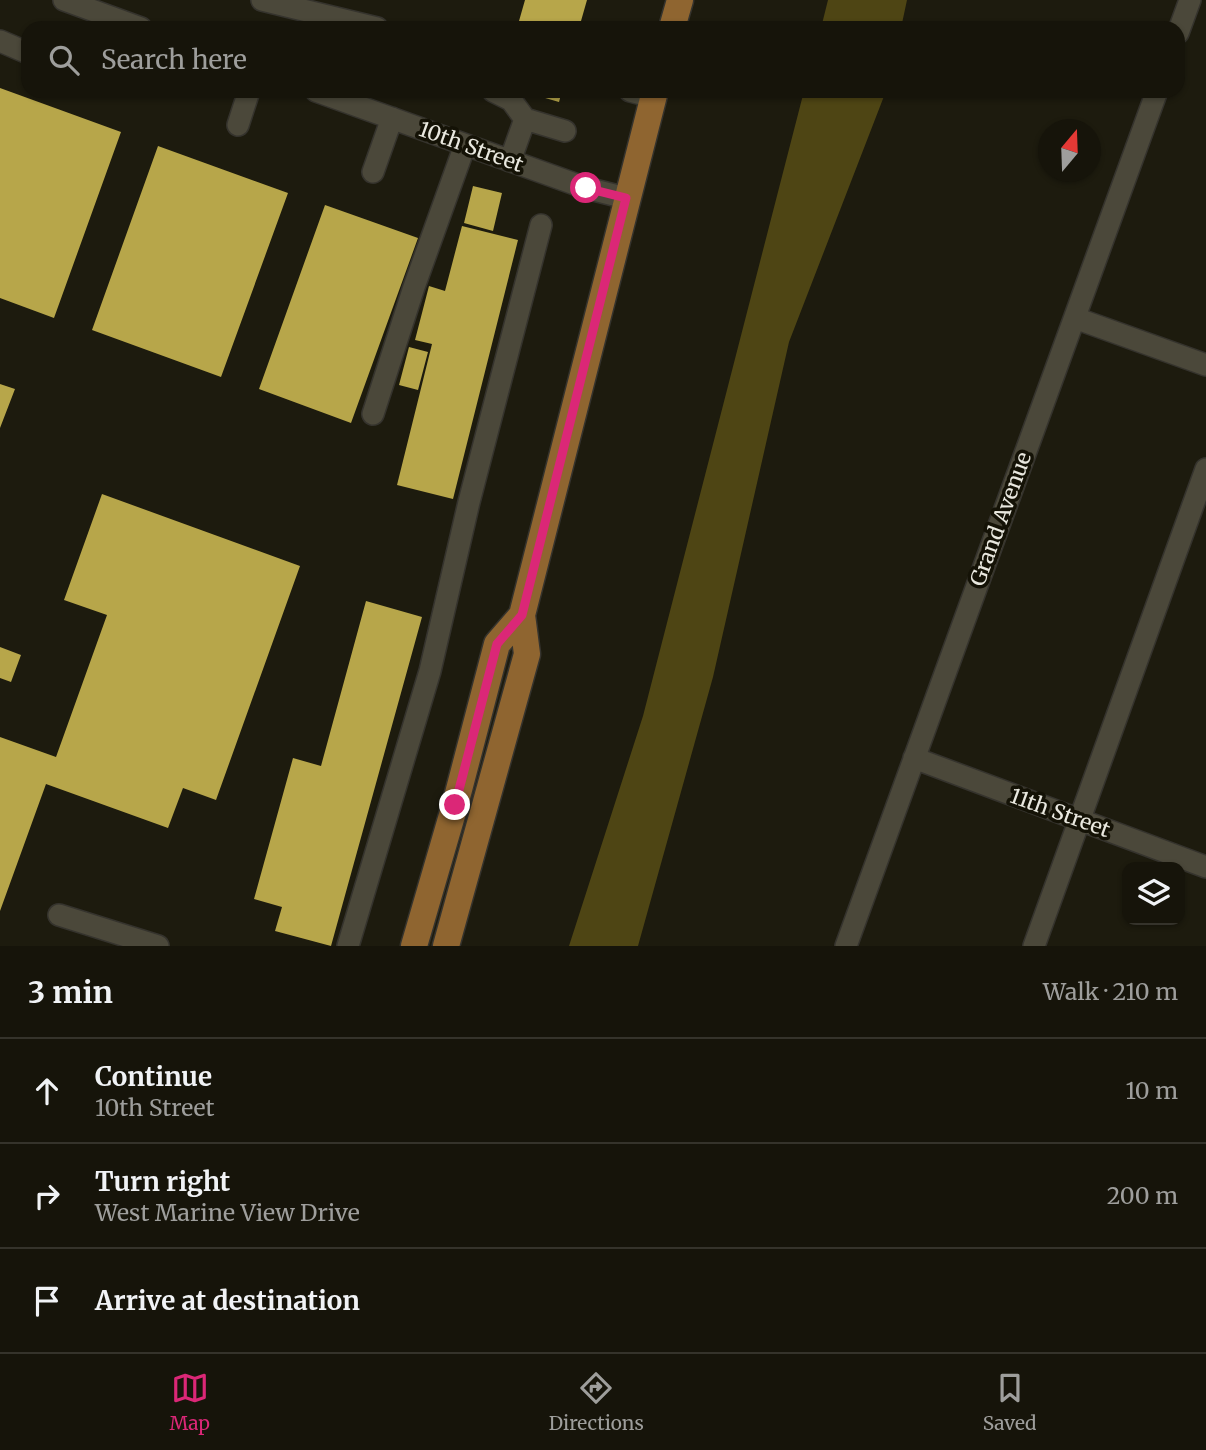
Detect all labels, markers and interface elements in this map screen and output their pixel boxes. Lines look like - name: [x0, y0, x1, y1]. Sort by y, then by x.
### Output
- search box: [21, 21, 1185, 98]
- icon: search: [45, 41, 83, 79]
- text: Search here: [101, 43, 247, 76]
- street label: 10th Street: [415, 115, 527, 178]
- north arrow: [1038, 119, 1101, 182]
- route start: [570, 172, 601, 203]
- street label: Grand Avenue: [964, 448, 1037, 590]
- street label: 11th Street: [1006, 782, 1114, 843]
- route end: [439, 789, 470, 820]
- map controls: [1122, 862, 1185, 925]
- button: layers: [1122, 862, 1185, 925]
- text: 3 min: [28, 973, 113, 1011]
- text: Walk · 210 m: [1043, 977, 1178, 1006]
- text: Continue: [95, 1060, 212, 1093]
- icon: ahead: [28, 1072, 66, 1110]
- text: 10 m: [1125, 1076, 1178, 1105]
- text: 10th Street: [95, 1093, 215, 1122]
- text: Turn right: [95, 1165, 230, 1198]
- icon: right: [28, 1177, 66, 1215]
- text: 200 m: [1107, 1181, 1178, 1210]
- text: West Marine View Drive: [95, 1198, 360, 1227]
- icon: arrive: [28, 1282, 66, 1320]
- text: Arrive at destination: [95, 1284, 360, 1317]
- tab: Map: [169, 1369, 210, 1435]
- tab: Directions: [549, 1369, 644, 1435]
- tab: Saved: [983, 1369, 1037, 1435]

